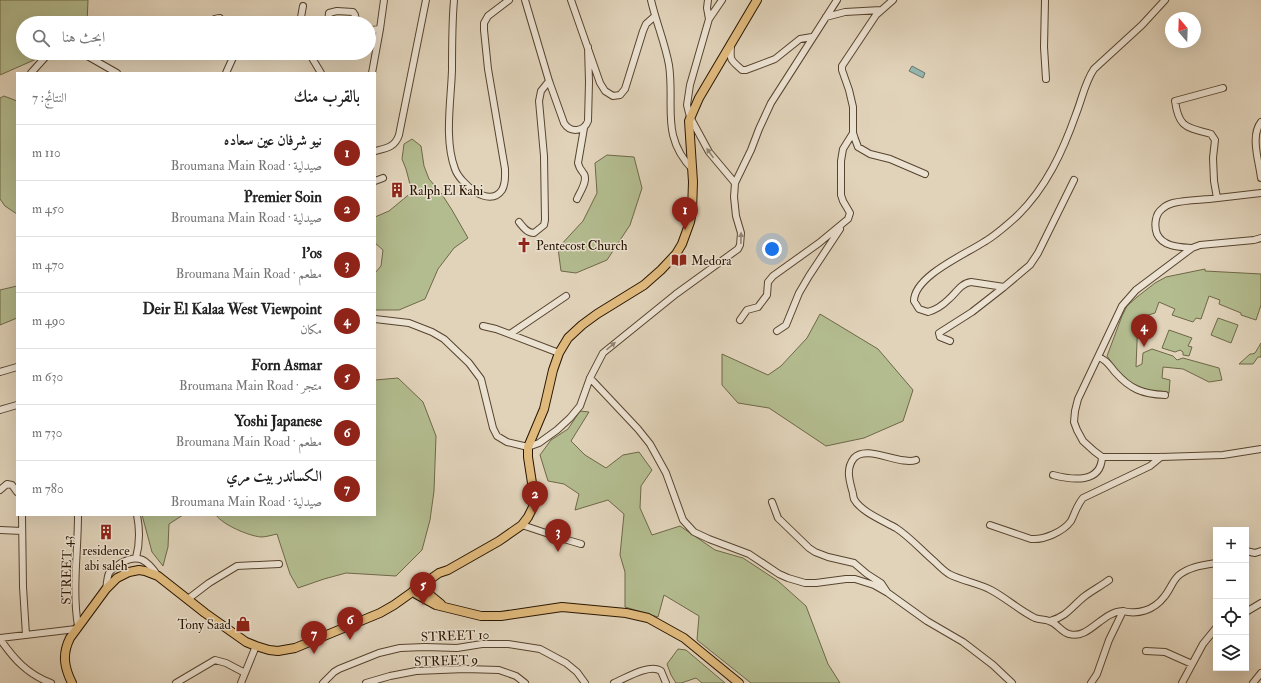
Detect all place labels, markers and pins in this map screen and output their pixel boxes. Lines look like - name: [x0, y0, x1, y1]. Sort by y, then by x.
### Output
- building icon: Ralph El Kahi: [388, 181, 406, 199]
- place label: Ralph El Kahi: [409, 183, 484, 200]
- pin: 1: [672, 197, 698, 230]
- church icon: Pentecost Church: [515, 236, 533, 254]
- place label: Pentecost Church: [536, 238, 628, 254]
- library icon: Medora: [670, 251, 688, 269]
- place label: Medora: [691, 253, 732, 269]
- pin: 4: [1131, 314, 1157, 347]
- pin: 2: [522, 481, 548, 514]
- pin: 3: [545, 519, 571, 552]
- building icon: residence abi saleh: [97, 523, 115, 541]
- place label: residence abi saleh: [82, 543, 130, 574]
- pin: 5: [410, 572, 436, 605]
- pin: 6: [337, 607, 363, 640]
- shop icon: Tony Saad: [234, 615, 252, 633]
- place label: Tony Saad: [177, 617, 232, 634]
- pin: 7: [301, 621, 327, 654]

